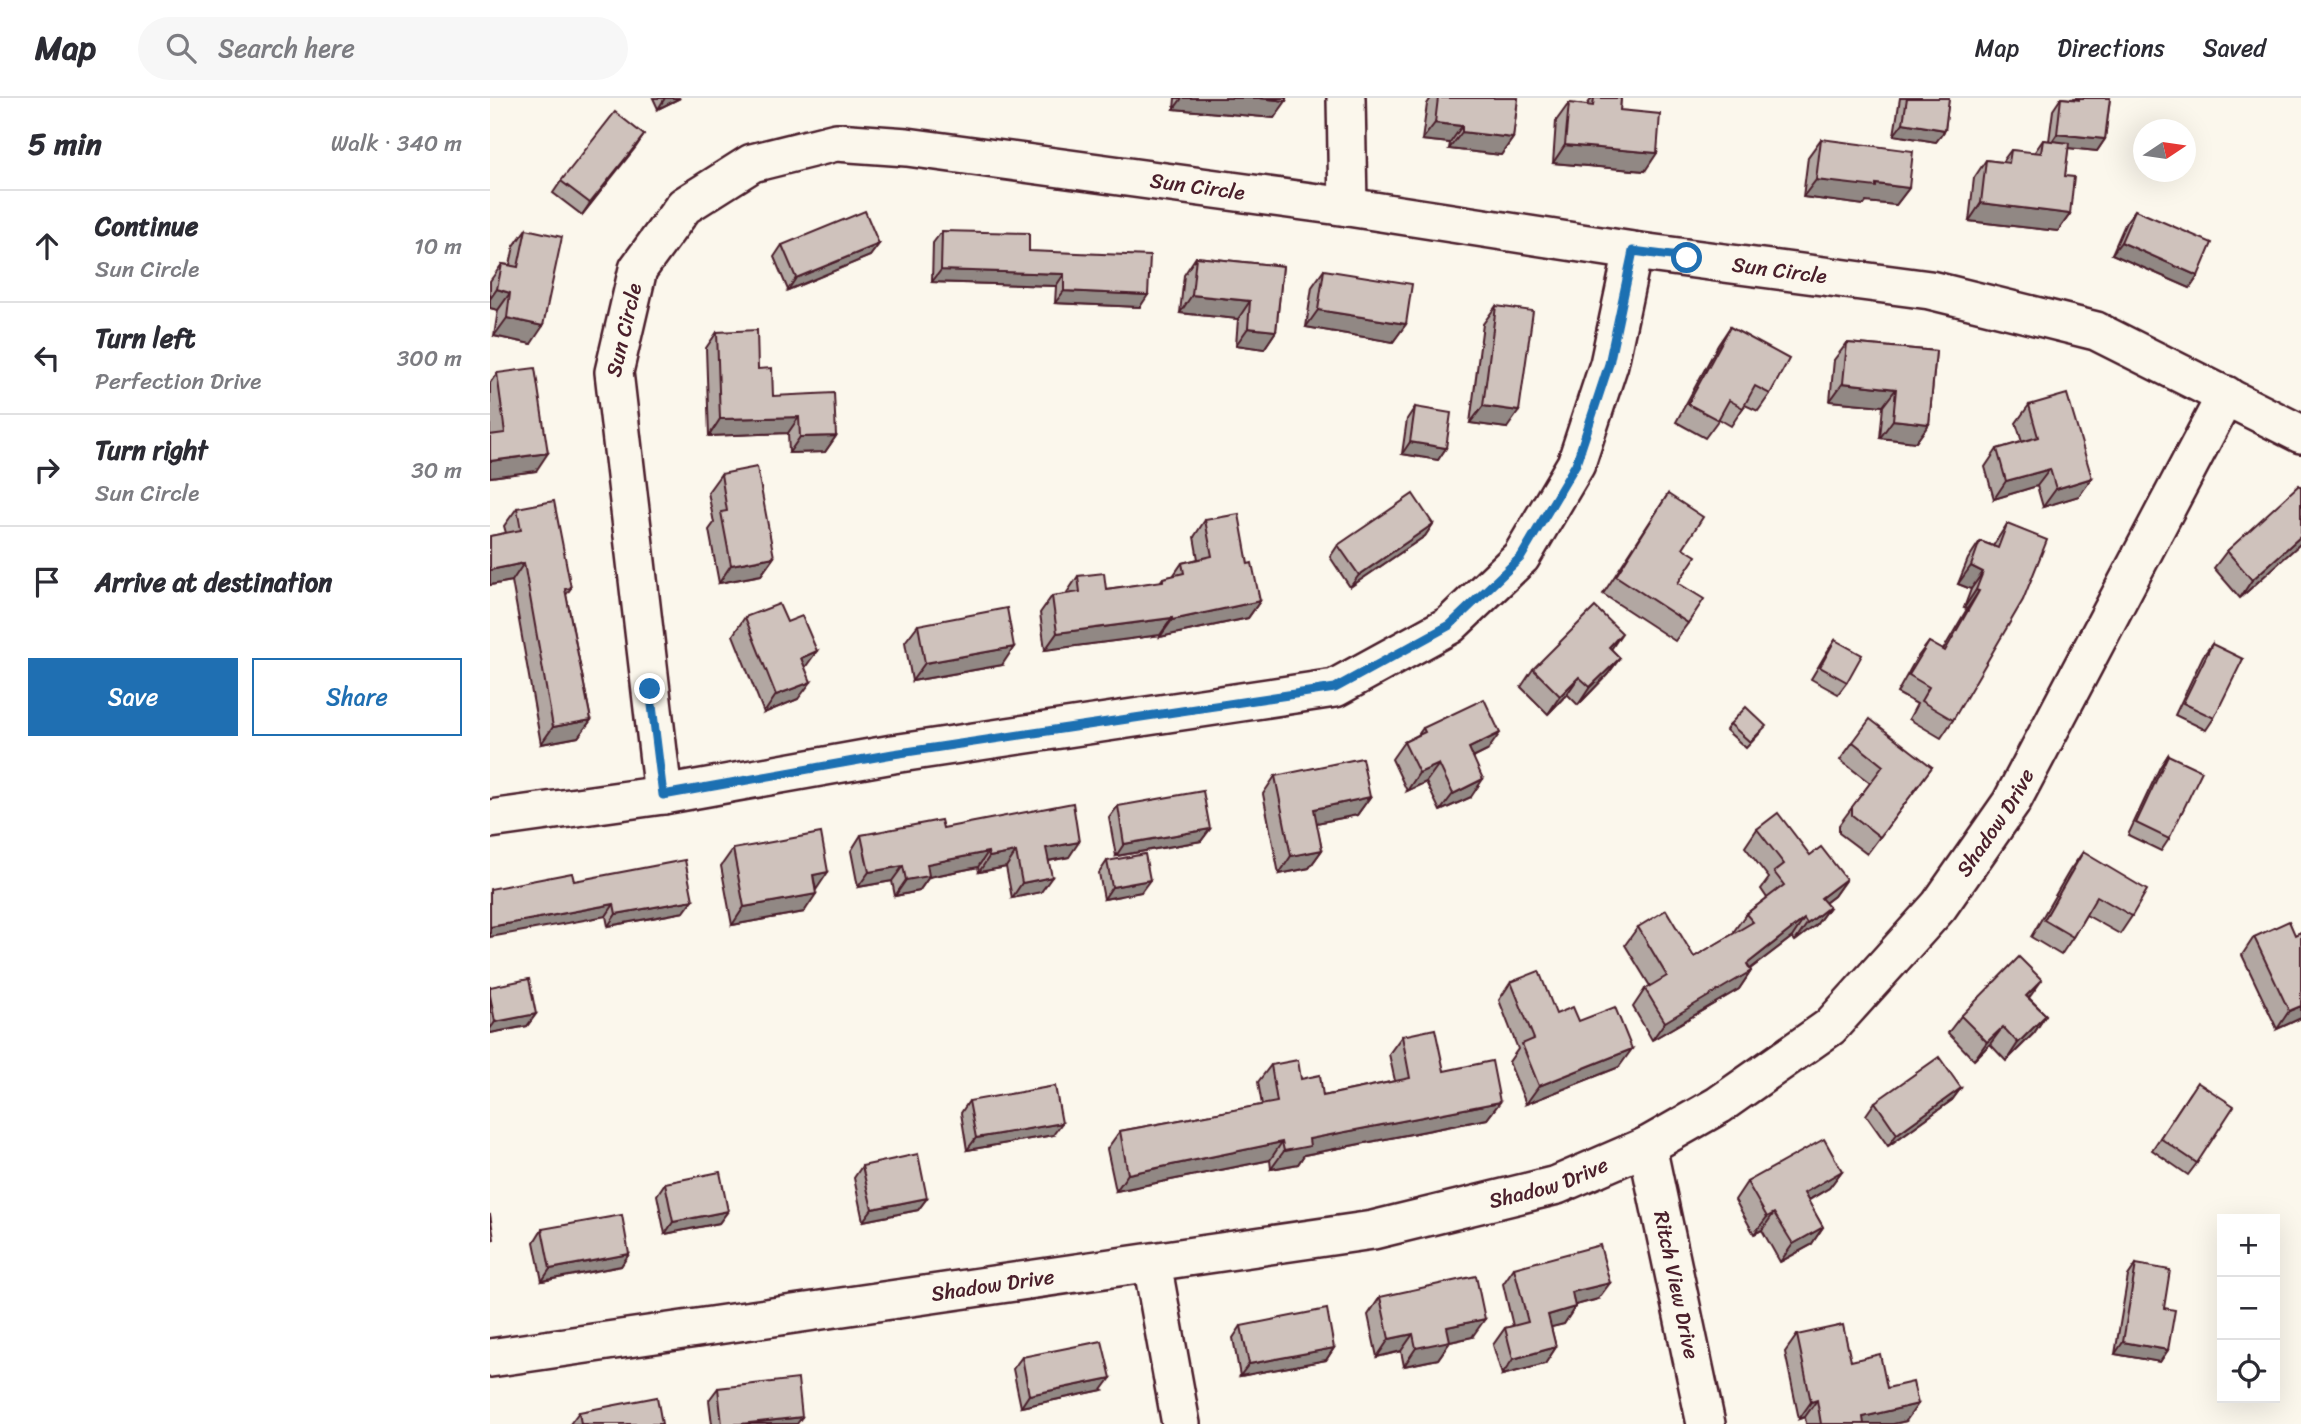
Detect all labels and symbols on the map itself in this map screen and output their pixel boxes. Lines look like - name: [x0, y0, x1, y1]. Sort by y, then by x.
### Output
- north arrow: [2133, 119, 2196, 182]
- street label: Sun Circle: [1148, 161, 1247, 212]
- route start: [1671, 242, 1702, 273]
- street label: Sun Circle: [1730, 245, 1829, 295]
- street label: Sun Circle: [594, 279, 653, 381]
- route end: [634, 673, 665, 704]
- street label: Shadow Drive: [1946, 761, 2045, 885]
- street label: Shadow Drive: [1485, 1146, 1615, 1220]
- street label: Ritch View Drive: [1642, 1207, 1711, 1363]
- street label: Shadow Drive: [929, 1257, 1057, 1313]

